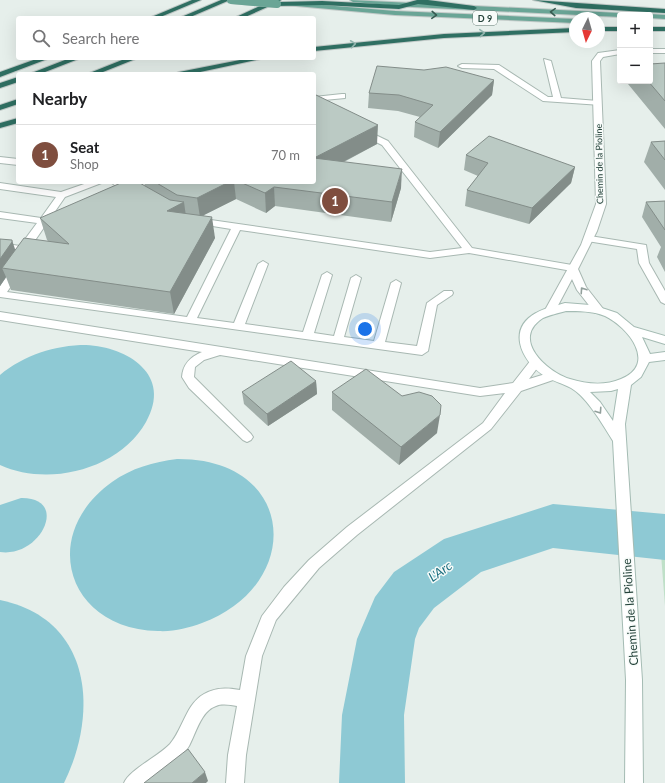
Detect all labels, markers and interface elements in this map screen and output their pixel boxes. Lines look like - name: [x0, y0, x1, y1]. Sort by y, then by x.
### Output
- one-way arrow: [550, 8, 556, 16]
- one-way arrow: [431, 11, 437, 20]
- road number: D 9: [473, 11, 497, 25]
- north arrow: [569, 12, 605, 48]
- map controls: [617, 12, 653, 84]
- button: +: [617, 12, 653, 48]
- search box: [16, 16, 316, 60]
- icon: search: [30, 27, 52, 49]
- one-way arrow: [479, 28, 485, 37]
- text: Search here: [62, 29, 139, 47]
- one-way arrow: [350, 40, 356, 49]
- button: −: [617, 48, 653, 84]
- text: Nearby: [32, 88, 87, 109]
- street label: Chemin de la Pioline: [593, 123, 605, 204]
- text: Seat: [70, 138, 99, 156]
- text: 1: [41, 147, 49, 163]
- text: 70 m: [271, 147, 300, 163]
- text: Shop: [70, 156, 99, 172]
- pin: 1: [322, 186, 348, 216]
- one-way arrow: [580, 287, 588, 294]
- your location: [355, 319, 375, 339]
- one-way arrow: [595, 406, 602, 413]
- water label: L'Arc: [425, 557, 455, 585]
- street label: Chemin de la Pioline: [619, 558, 641, 666]

